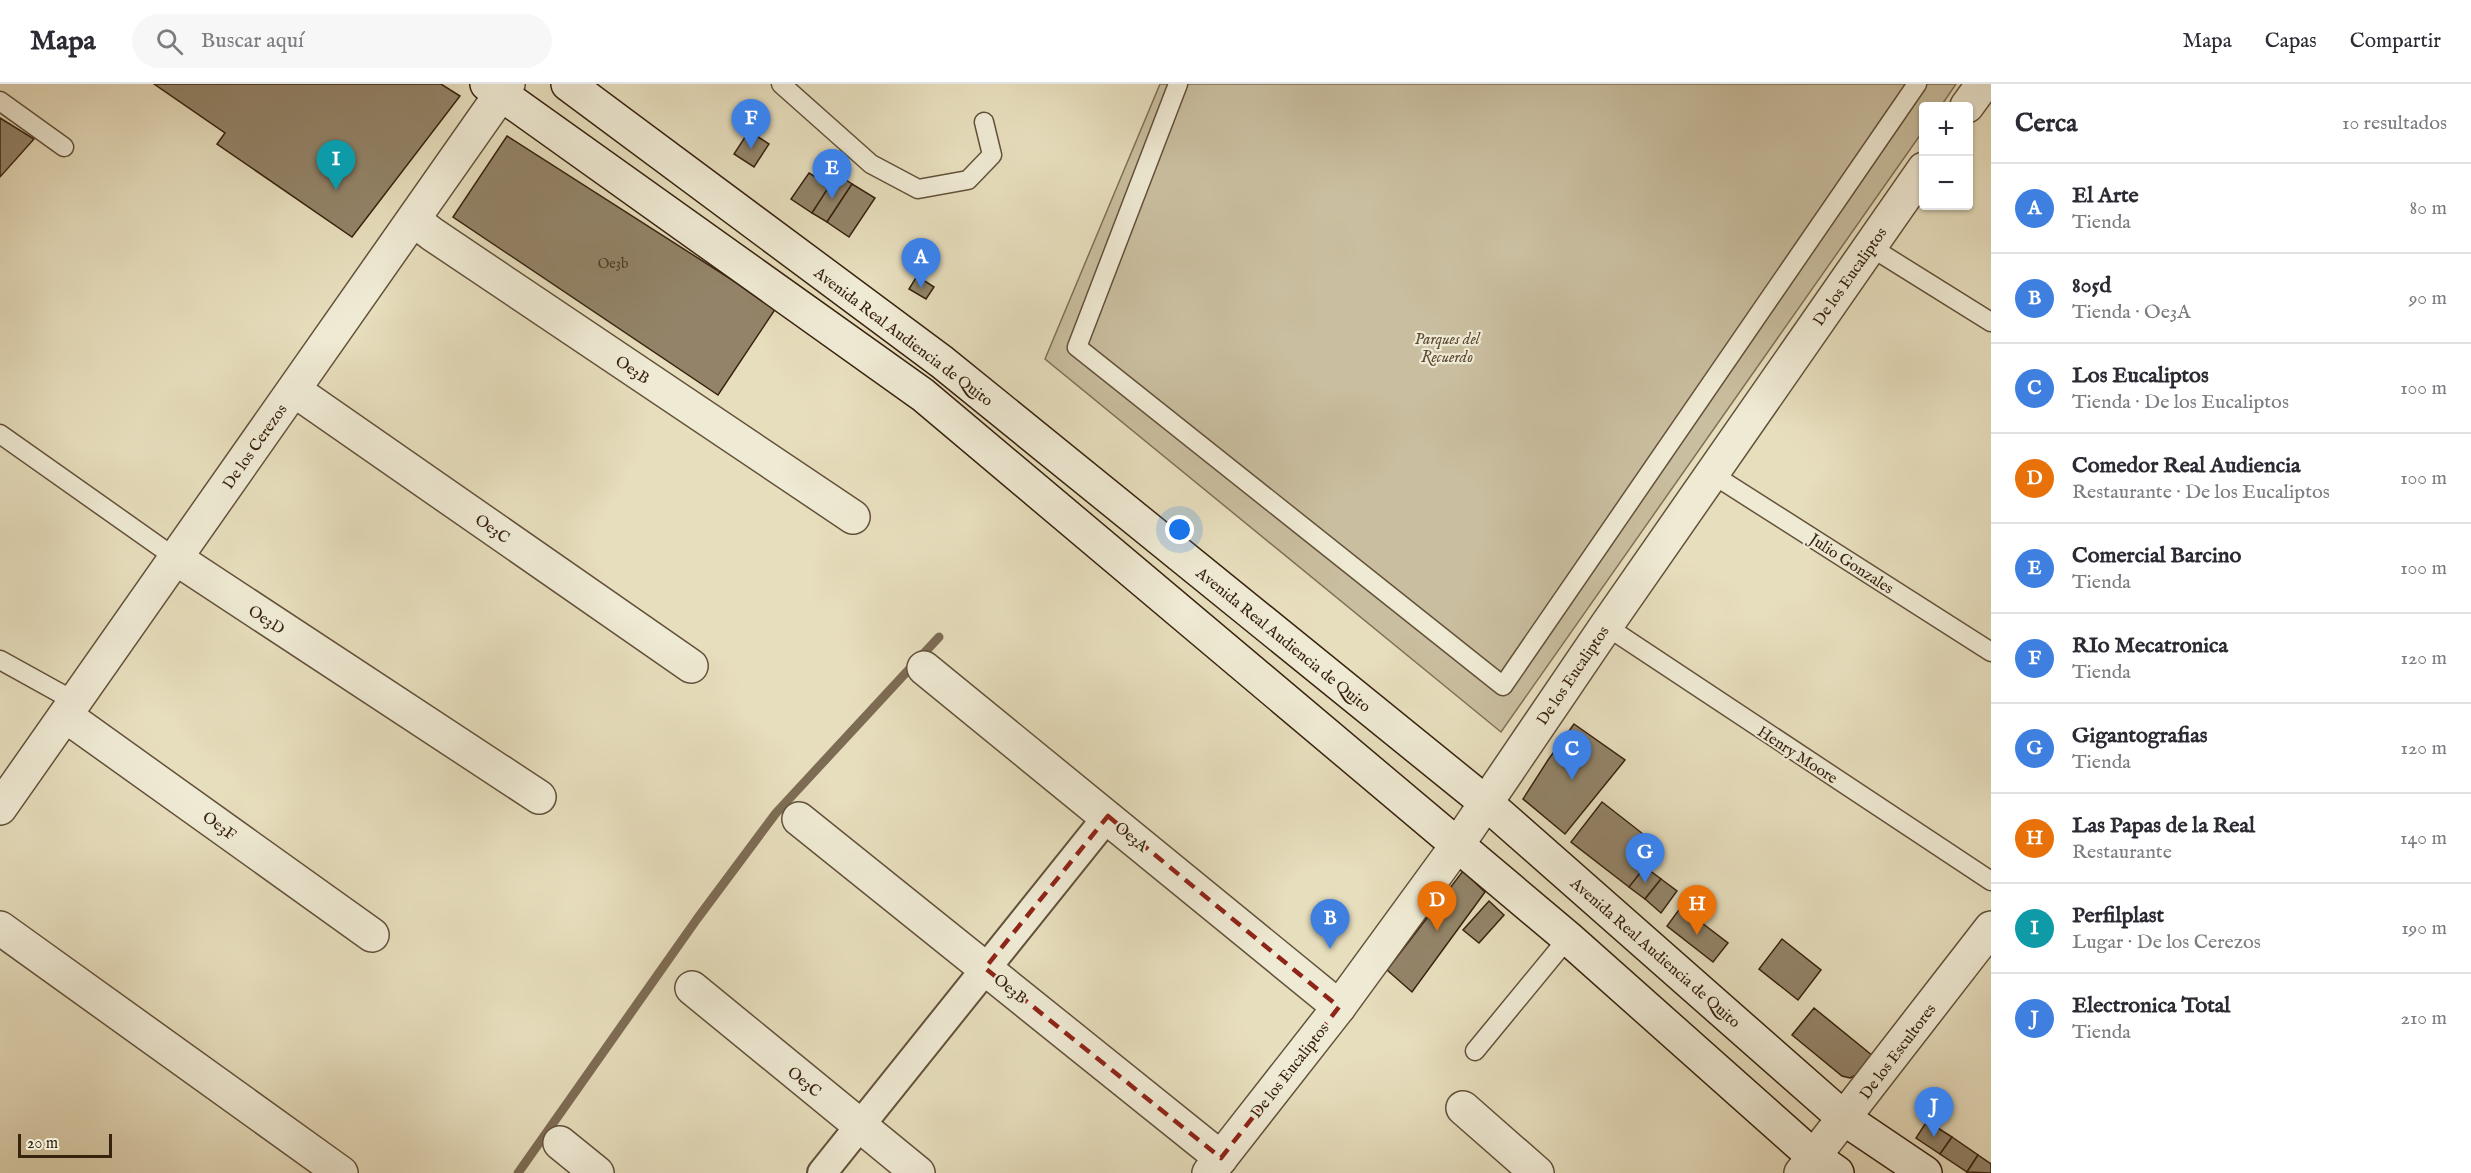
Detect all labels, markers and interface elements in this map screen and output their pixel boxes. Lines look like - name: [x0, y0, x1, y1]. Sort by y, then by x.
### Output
- search box: [132, 14, 552, 68]
- text: Mapa: [30, 24, 96, 59]
- icon: search: [153, 25, 186, 58]
- text: Buscar aquí: [201, 27, 304, 55]
- text: Mapa: [2183, 28, 2232, 55]
- text: Capas: [2265, 28, 2317, 55]
- text: Compartir: [2350, 28, 2441, 55]
- pin: F: [732, 100, 771, 149]
- map controls: [1919, 102, 1973, 210]
- button: +: [1919, 102, 1973, 156]
- text: Cerca: [2015, 107, 2077, 140]
- text: 10 resultados: [2342, 111, 2447, 136]
- pin: I: [316, 141, 356, 190]
- pin: E: [812, 150, 852, 199]
- button: −: [1919, 156, 1973, 210]
- text: El Arte: [2072, 182, 2139, 210]
- text: A: [2028, 196, 2041, 221]
- text: 80 m: [2410, 196, 2447, 221]
- text: Tienda: [2072, 210, 2131, 235]
- street label: De los Eucaliptos: [1809, 224, 1892, 330]
- pin: A: [902, 238, 940, 288]
- house number: Oe3b: [598, 255, 628, 273]
- street label: Avenida Real Audiencia de Quito: [808, 263, 997, 412]
- text: 805d: [2072, 272, 2111, 300]
- text: B: [2028, 286, 2041, 311]
- text: 90 m: [2409, 286, 2447, 311]
- text: Tienda · Oe3A: [2072, 300, 2191, 325]
- park label: Parques del Recuerdo: [1415, 330, 1481, 368]
- street label: Oe3B: [611, 352, 653, 389]
- text: Los Eucaliptos: [2072, 362, 2209, 390]
- text: C: [2027, 376, 2042, 401]
- text: 100 m: [2400, 376, 2447, 401]
- text: Tienda · De los Eucaliptos: [2072, 390, 2289, 415]
- street label: De los Cerezos: [219, 400, 293, 494]
- text: Comedor Real Audiencia: [2072, 452, 2301, 480]
- text: D: [2026, 466, 2043, 491]
- text: 100 m: [2400, 466, 2447, 491]
- text: Restaurante · De los Eucaliptos: [2072, 480, 2330, 505]
- street label: Oe3C: [471, 511, 513, 549]
- your location: [1165, 515, 1194, 544]
- street label: Julio Gonzales: [1803, 529, 1897, 600]
- text: Comercial Barcino: [2072, 542, 2241, 570]
- text: E: [2028, 556, 2041, 581]
- text: 100 m: [2400, 556, 2447, 581]
- street label: Avenida Real Audiencia de Quito: [1191, 563, 1374, 717]
- text: Tienda: [2072, 570, 2131, 595]
- street label: Oe3D: [244, 602, 288, 640]
- street label: De los Eucaliptos: [1533, 622, 1615, 730]
- text: RIo Mecatronica: [2072, 632, 2228, 660]
- text: F: [2028, 646, 2041, 671]
- text: 120 m: [2401, 646, 2447, 671]
- text: Tienda: [2072, 660, 2131, 685]
- street label: Henry Moore: [1753, 722, 1841, 789]
- text: Gigantografias: [2072, 722, 2207, 750]
- pin: C: [1552, 730, 1592, 780]
- text: G: [2027, 736, 2042, 761]
- text: 120 m: [2401, 736, 2447, 761]
- text: Tienda: [2072, 750, 2131, 775]
- street label: Oe3F: [198, 808, 240, 846]
- text: Las Papas de la Real: [2072, 812, 2255, 840]
- street label: Oe3A: [1110, 818, 1152, 858]
- text: H: [2026, 826, 2043, 851]
- text: 140 m: [2400, 826, 2447, 851]
- pin: G: [1626, 834, 1664, 883]
- text: Restaurante: [2072, 840, 2172, 865]
- street label: Avenida Real Audiencia de Quito: [1565, 873, 1744, 1033]
- pin: D: [1418, 882, 1456, 931]
- pin: H: [1678, 886, 1716, 935]
- pin: B: [1310, 900, 1350, 949]
- text: Perfilplast: [2072, 902, 2164, 930]
- text: I: [2030, 916, 2039, 941]
- text: 190 m: [2401, 916, 2447, 941]
- text: Lugar · De los Cerezos: [2072, 930, 2261, 955]
- street label: Oe3B: [989, 970, 1030, 1009]
- text: Electronica Total: [2072, 992, 2230, 1020]
- street label: De los Escultores: [1856, 1000, 1941, 1104]
- text: J: [2030, 1006, 2039, 1031]
- text: 210 m: [2401, 1006, 2447, 1031]
- street label: De los Eucaliptos: [1247, 1019, 1334, 1123]
- text: Tienda: [2072, 1020, 2131, 1045]
- street label: Oe3C: [783, 1063, 825, 1102]
- pin: J: [1914, 1088, 1954, 1137]
- scale bar: [18, 1131, 112, 1158]
- text: 20 m: [27, 1134, 58, 1154]

